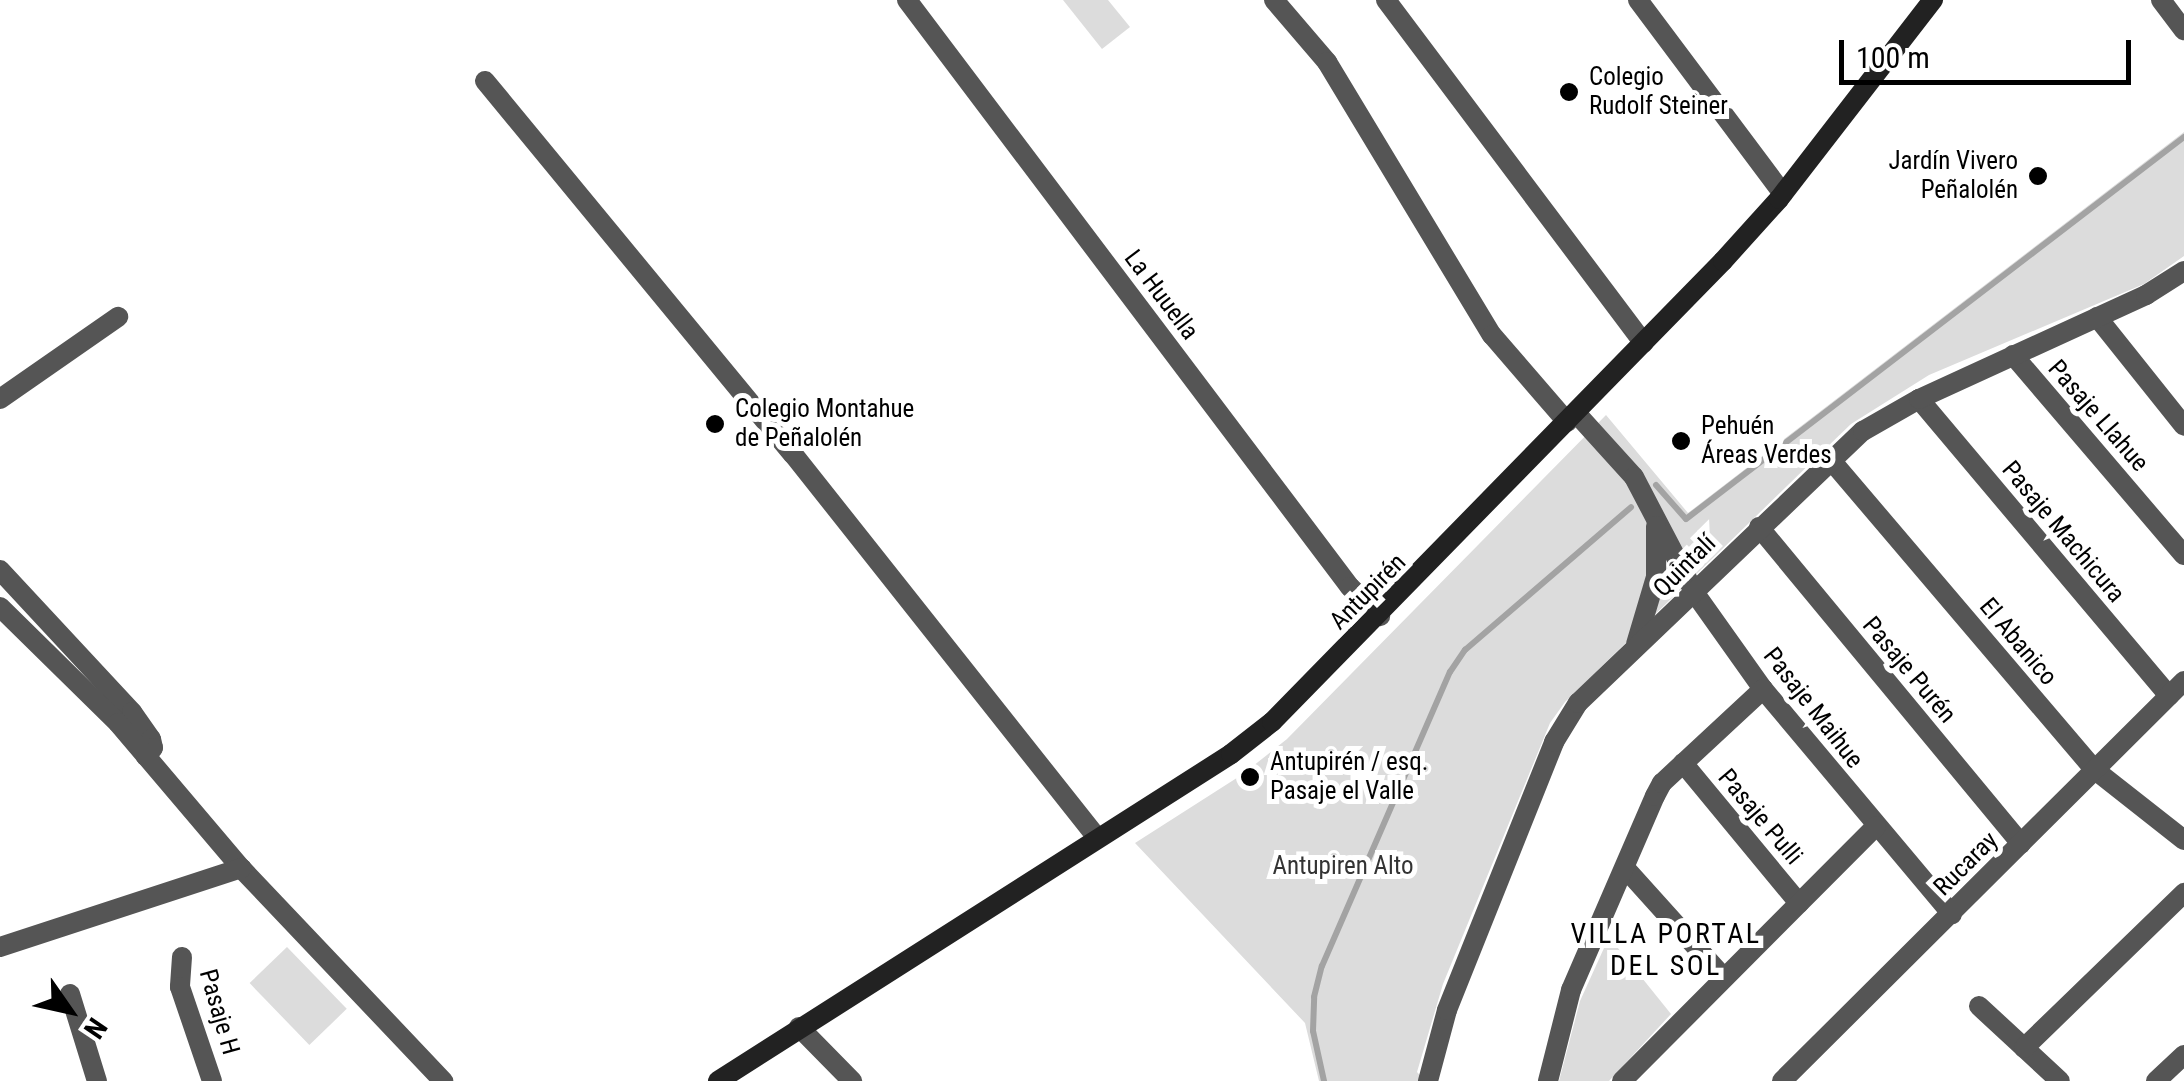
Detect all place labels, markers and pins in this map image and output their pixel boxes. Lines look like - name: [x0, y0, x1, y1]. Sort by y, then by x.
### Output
- place label: Colegio Rudolf Steiner: [1589, 63, 1728, 122]
- marker: Colegio Rudolf Steiner: [1558, 81, 1580, 103]
- place label: Jardín Vivero Peñalolén: [1888, 147, 2018, 206]
- marker: Jardín Vivero Peñalolén: [2027, 165, 2049, 187]
- place label: Colegio Montahue de Peñalolén: [735, 395, 914, 454]
- place label: Pehuén Áreas Verdes: [1701, 412, 1832, 471]
- marker: Colegio Montahue de Peñalolén: [704, 413, 726, 435]
- marker: Pehuén Áreas Verdes: [1670, 430, 1692, 452]
- place label: Antupirén / esq. Pasaje el Valle: [1270, 748, 1428, 807]
- marker: Antupirén / esq. Pasaje el Valle: [1239, 766, 1261, 788]

